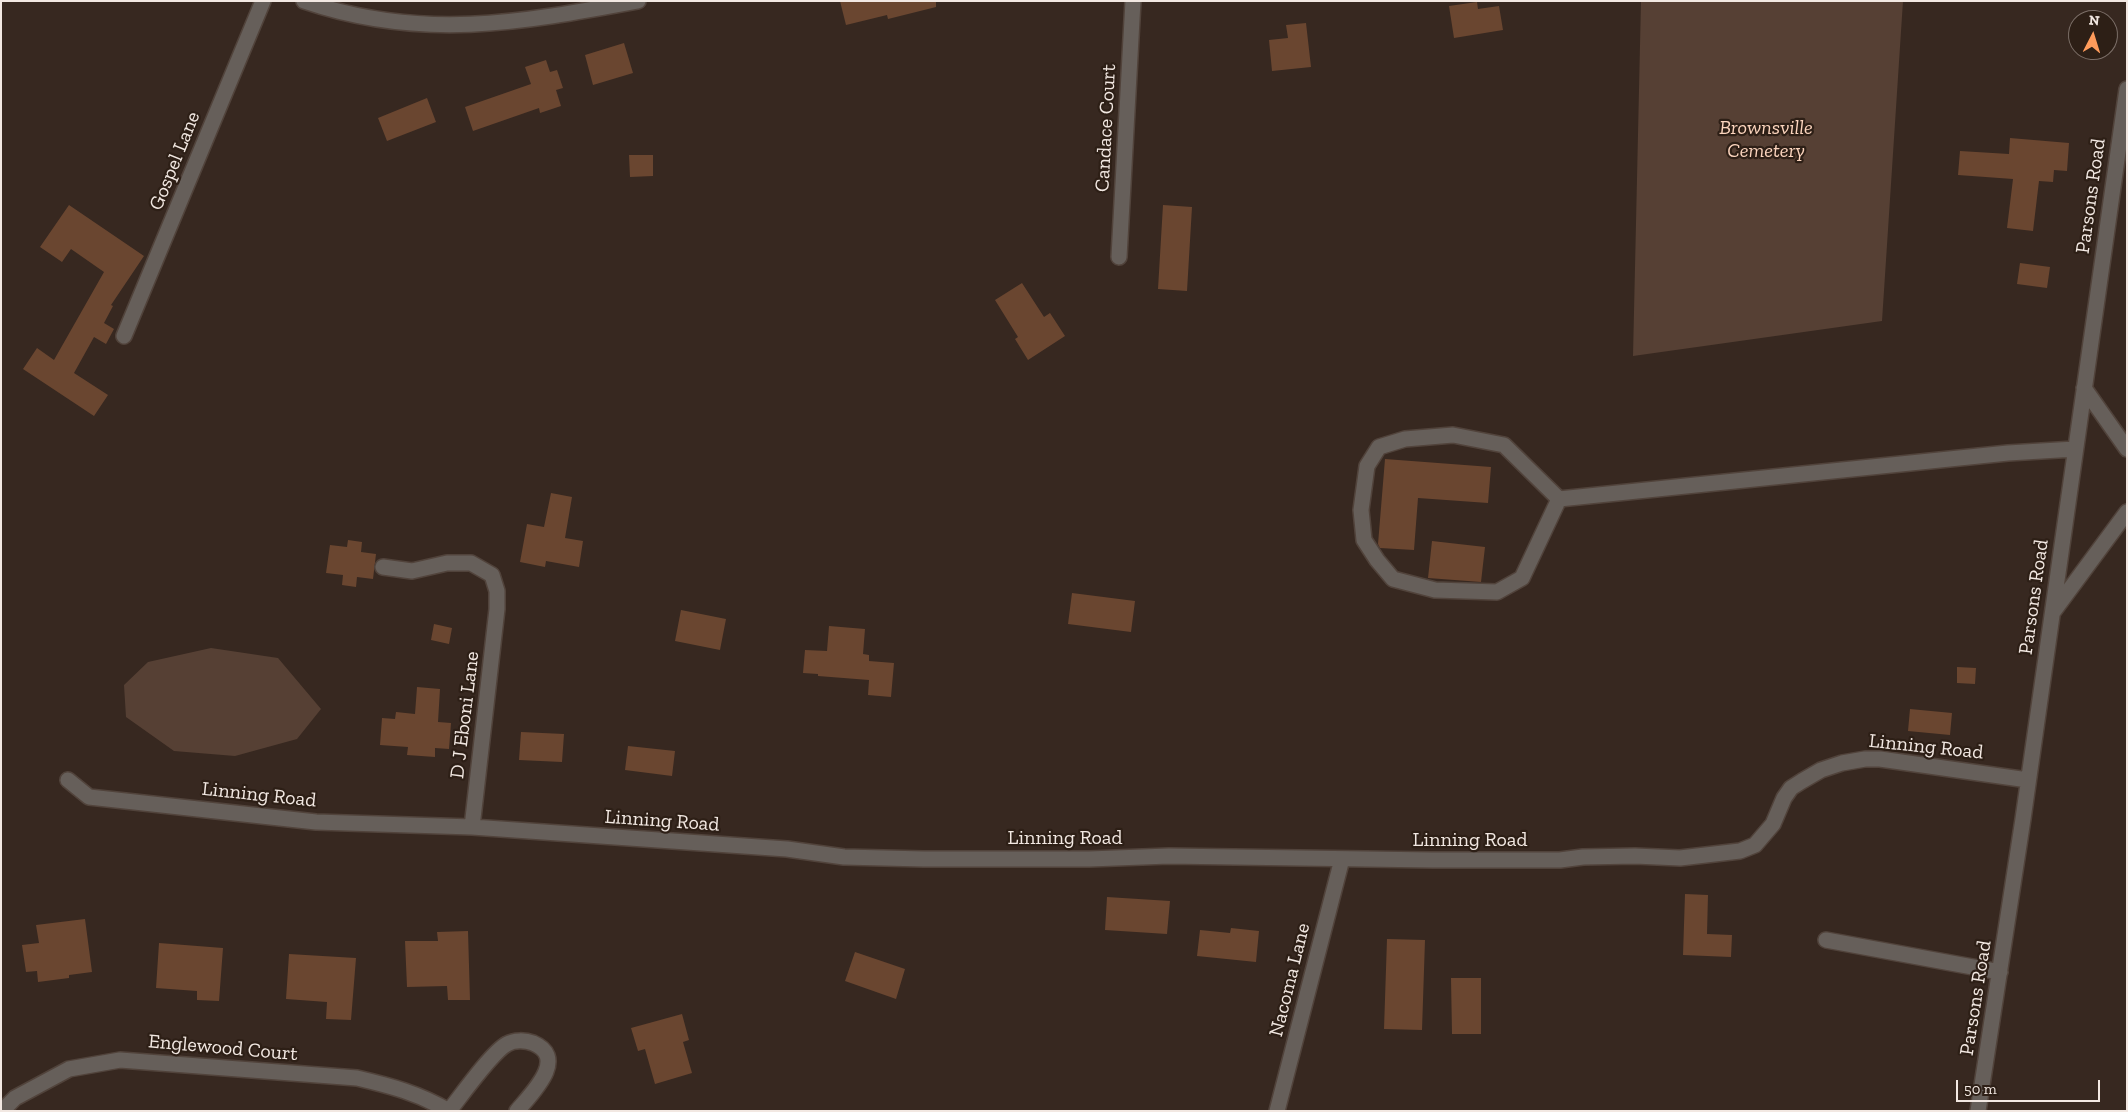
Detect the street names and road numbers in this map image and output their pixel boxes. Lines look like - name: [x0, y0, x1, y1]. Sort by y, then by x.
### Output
- street label: Candace Court: [1091, 63, 1121, 193]
- street label: Gospel Lane: [144, 108, 206, 214]
- street label: Parsons Road: [2071, 137, 2111, 255]
- street label: Parsons Road: [2014, 538, 2054, 656]
- street label: D J Eboni Lane: [445, 650, 485, 780]
- street label: Linning Road: [1868, 729, 1984, 765]
- street label: Linning Road: [201, 777, 317, 813]
- street label: Linning Road: [604, 805, 720, 837]
- street label: Linning Road: [1008, 826, 1122, 850]
- street label: Linning Road: [1413, 828, 1527, 852]
- street label: Nacoma Lane: [1264, 921, 1316, 1039]
- street label: Parsons Road: [1955, 939, 1997, 1057]
- street label: Englewood Court: [147, 1030, 299, 1066]

